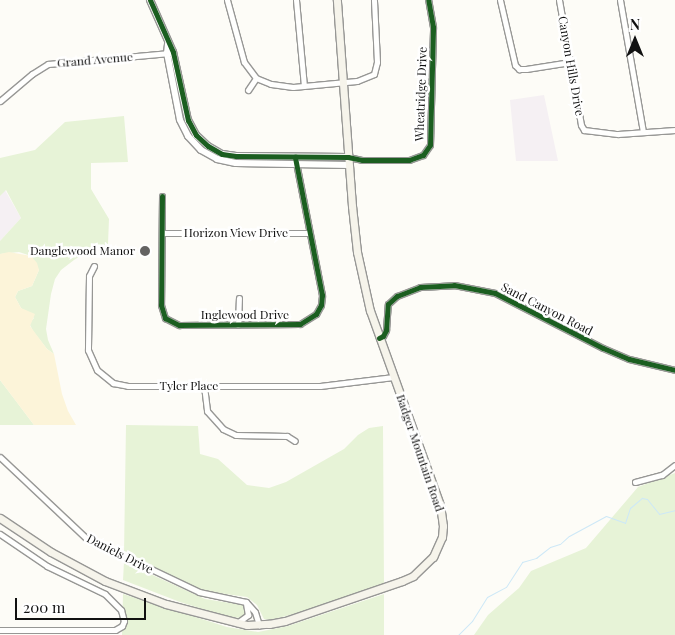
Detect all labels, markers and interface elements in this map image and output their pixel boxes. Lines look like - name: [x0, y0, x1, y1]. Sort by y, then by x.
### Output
- street label: Canyon Hills Drive: [555, 15, 587, 117]
- north arrow: [610, 15, 660, 65]
- text: N: [630, 15, 640, 34]
- street label: Wheatridge Drive: [412, 46, 430, 142]
- street label: Grand Avenue: [56, 49, 134, 71]
- street label: Horizon View Drive: [183, 226, 289, 240]
- place label: Danglewood Manor: [30, 244, 135, 258]
- marker: Danglewood Manor: [139, 245, 151, 257]
- street label: Sand Canyon Road: [499, 280, 595, 338]
- street label: Inglewood Drive: [201, 308, 289, 322]
- street label: Tyler Place: [159, 379, 219, 393]
- street label: Badger Mountain Road: [393, 392, 447, 514]
- street label: Daniels Drive: [84, 531, 156, 577]
- scale bar: [18, 588, 149, 620]
- text: 200 m: [23, 597, 65, 617]

